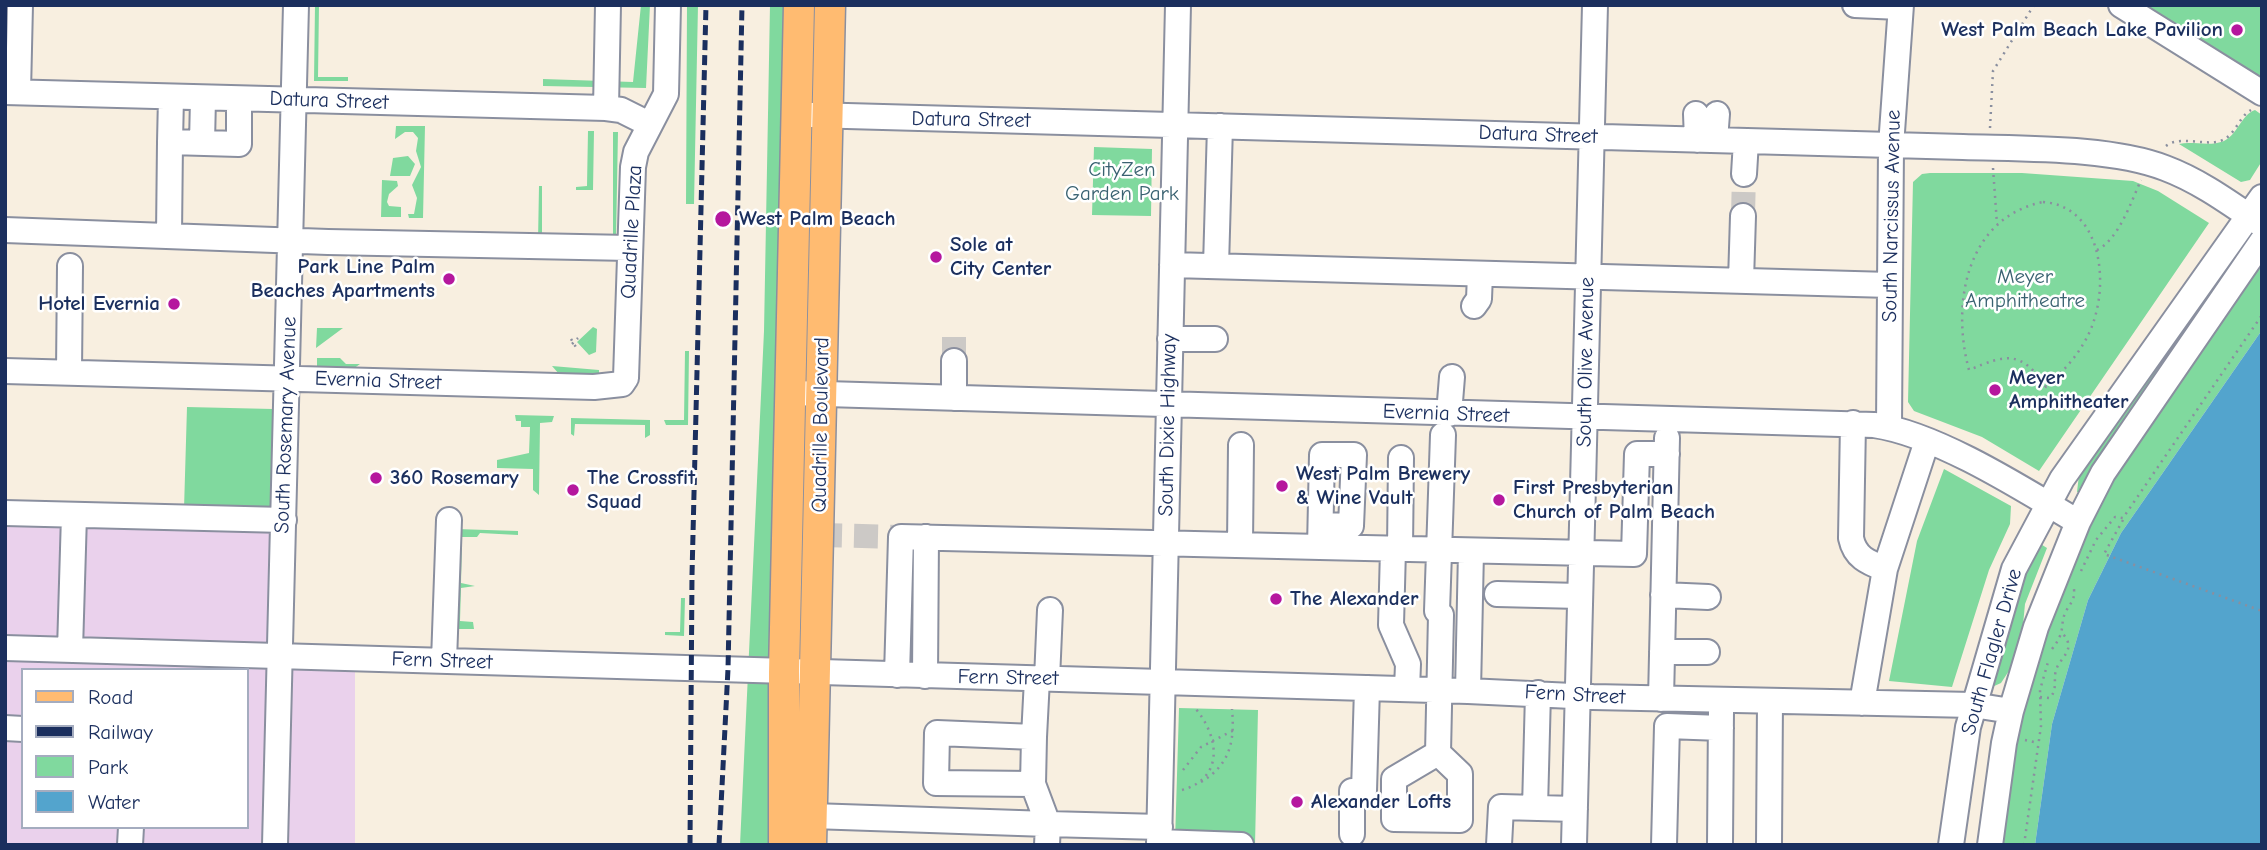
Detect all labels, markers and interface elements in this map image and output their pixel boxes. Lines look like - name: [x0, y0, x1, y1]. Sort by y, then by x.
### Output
- place label: West Palm Beach Lake Pavilion: [1941, 17, 2223, 43]
- marker: West Palm Beach Lake Pavilion: [2229, 22, 2245, 38]
- street label: Datura Street: [269, 86, 389, 116]
- street label: Datura Street: [911, 106, 1031, 134]
- street label: South Narcissus Avenue: [1878, 109, 1906, 323]
- street label: Datura Street: [1478, 120, 1598, 150]
- park label: CityZen Garden Park: [1065, 157, 1179, 207]
- street label: Quadrille Plaza: [616, 164, 648, 300]
- place label: West Palm Beach: [739, 206, 896, 232]
- marker: West Palm Beach: [713, 209, 733, 229]
- place label: Sole at City Center: [950, 232, 1051, 282]
- marker: Sole at City Center: [928, 249, 944, 265]
- place label: Park Line Palm Beaches Apartments: [251, 254, 435, 304]
- park label: Meyer Amphitheatre: [1965, 264, 2085, 314]
- marker: Park Line Palm Beaches Apartments: [441, 271, 457, 287]
- street label: South Olive Avenue: [1572, 277, 1600, 447]
- place label: Hotel Evernia: [38, 291, 160, 317]
- marker: Hotel Evernia: [166, 296, 182, 312]
- street label: South Rosemary Avenue: [270, 316, 302, 534]
- street label: South Dixie Highway: [1154, 333, 1182, 517]
- street label: Quadrille Boulevard: [807, 337, 835, 513]
- place label: Meyer Amphitheater: [2009, 365, 2129, 415]
- street label: Evernia Street: [314, 366, 442, 396]
- marker: Meyer Amphitheater: [1987, 382, 2003, 398]
- street label: Evernia Street: [1382, 399, 1510, 429]
- place label: West Palm Brewery & Wine Vault: [1296, 461, 1470, 511]
- place label: 360 Rosemary: [390, 465, 519, 491]
- place label: The Crossfit Squad: [587, 465, 695, 515]
- marker: 360 Rosemary: [368, 470, 384, 486]
- place label: First Presbyterian Church of Palm Beach: [1513, 475, 1715, 525]
- marker: West Palm Brewery & Wine Vault: [1274, 478, 1290, 494]
- marker: The Crossfit Squad: [565, 482, 581, 498]
- marker: First Presbyterian Church of Palm Beach: [1491, 492, 1507, 508]
- street label: South Flagler Drive: [1956, 566, 2028, 738]
- place label: The Alexander: [1290, 586, 1418, 612]
- marker: The Alexander: [1268, 591, 1284, 607]
- street label: Fern Street: [391, 647, 493, 675]
- street label: Fern Street: [957, 665, 1059, 691]
- legend: [21, 668, 248, 829]
- street label: Fern Street: [1524, 680, 1626, 710]
- text: Road: [88, 685, 133, 709]
- text: Railway: [88, 720, 153, 744]
- text: Park: [88, 755, 128, 779]
- place label: Alexander Lofts: [1311, 789, 1451, 815]
- text: Water: [88, 790, 140, 814]
- marker: Alexander Lofts: [1289, 794, 1305, 810]

